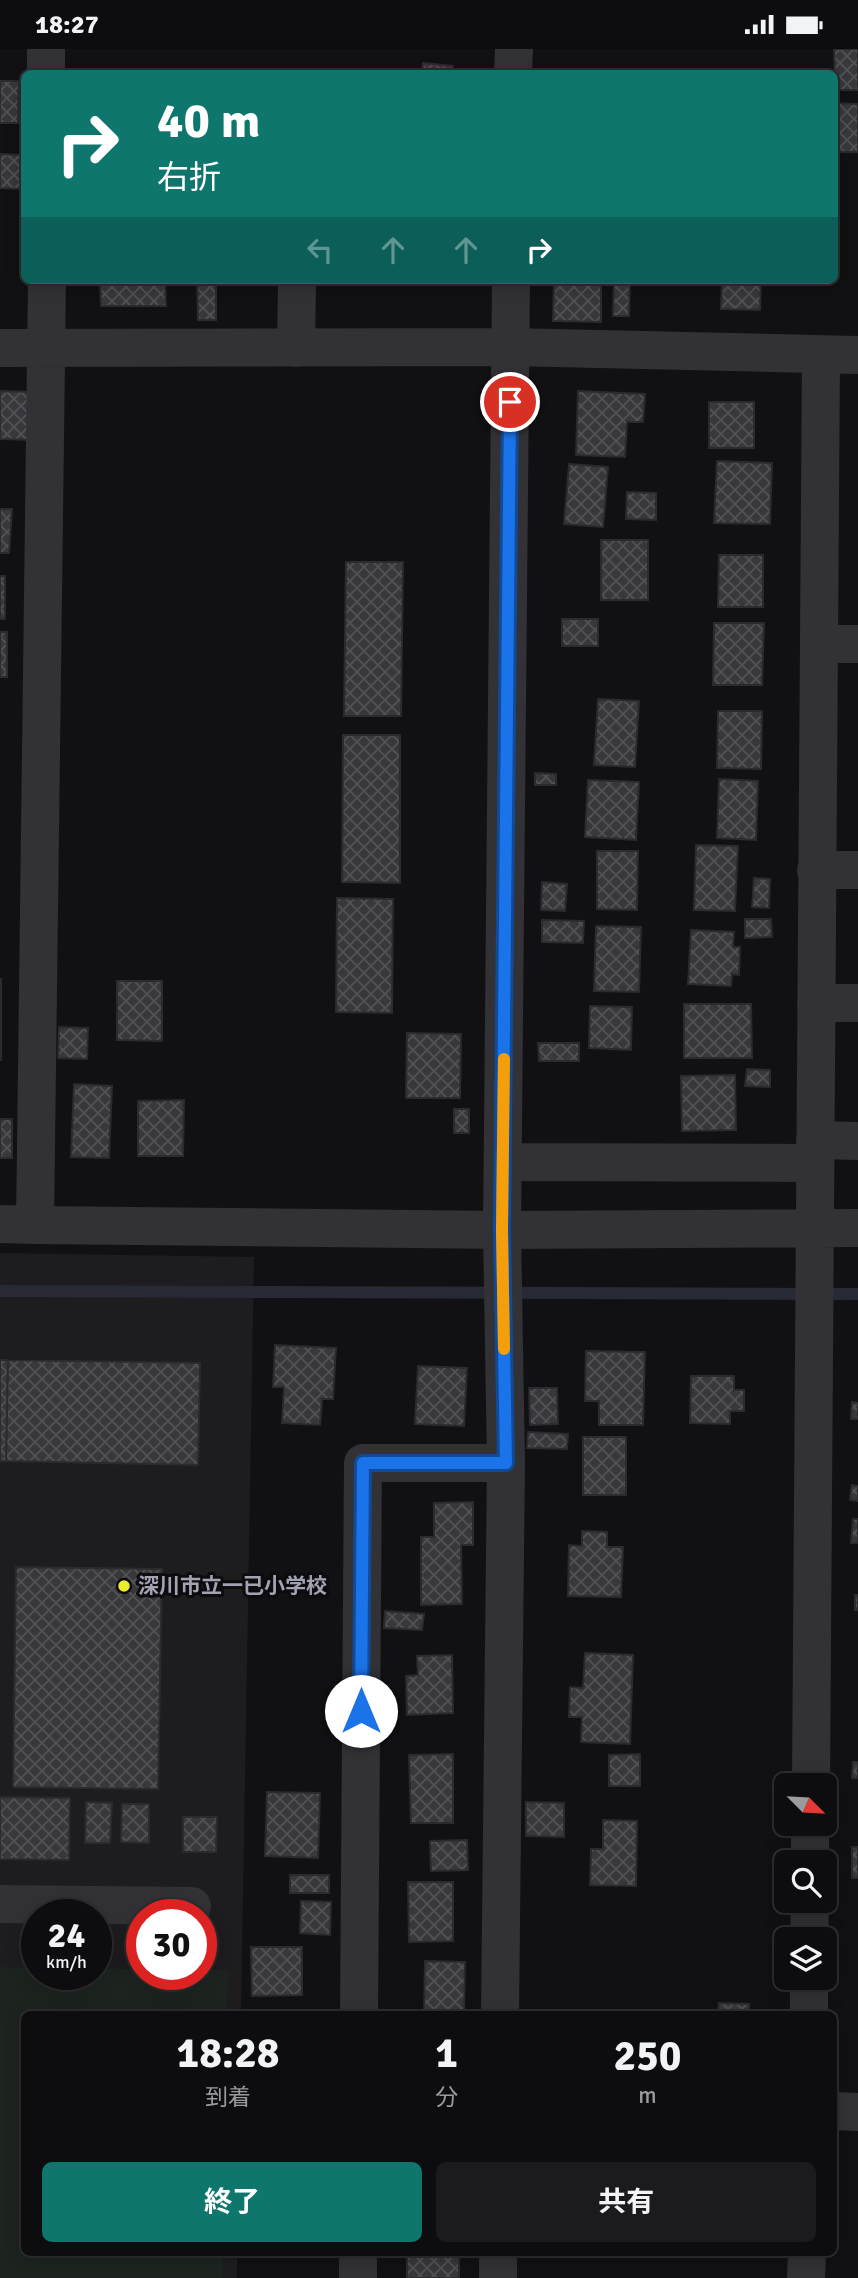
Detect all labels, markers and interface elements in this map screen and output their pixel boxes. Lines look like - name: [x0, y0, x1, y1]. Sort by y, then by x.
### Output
- text: 18:27: [35, 9, 99, 41]
- text: 40 m: [157, 91, 260, 151]
- icon: right: [42, 98, 133, 189]
- text: 右折: [157, 158, 221, 197]
- icon: left: [301, 231, 339, 269]
- icon: ahead: [374, 231, 412, 269]
- icon: ahead: [447, 231, 485, 269]
- icon: right: [520, 231, 558, 269]
- pin: [480, 372, 540, 432]
- icon: arrive: [491, 383, 529, 421]
- place label: 深川市立一已小学校: [138, 1573, 327, 1599]
- marker: 深川市立一已小学校: [116, 1578, 132, 1594]
- position arrow: [324, 1674, 398, 1748]
- north arrow: [774, 1773, 836, 1836]
- map controls: [774, 1773, 837, 1990]
- button: search: [774, 1850, 837, 1913]
- speed limit sign: 30: [126, 1899, 217, 1990]
- text: 24: [48, 1914, 85, 1957]
- button: layers: [774, 1927, 837, 1990]
- text: km/h: [46, 1951, 87, 1973]
- text: 18:28: [176, 2028, 280, 2079]
- text: 1: [435, 2028, 458, 2079]
- text: 250: [613, 2031, 682, 2082]
- text: m: [638, 2081, 657, 2110]
- text: 到着: [205, 2083, 251, 2112]
- text: 分: [435, 2083, 458, 2112]
- button: 終了: [42, 2162, 422, 2242]
- button: 共有: [436, 2162, 816, 2242]

